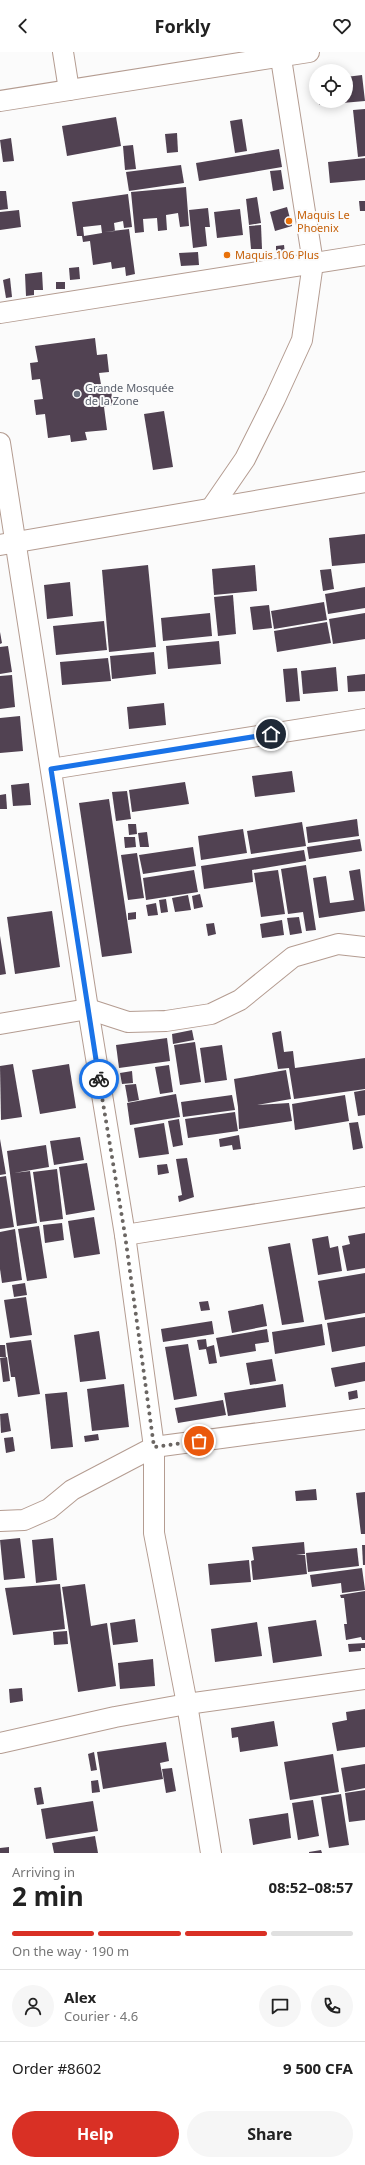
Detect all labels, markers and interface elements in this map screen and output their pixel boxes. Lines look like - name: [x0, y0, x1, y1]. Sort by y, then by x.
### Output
- text: Forkly: [155, 14, 210, 38]
- icon: back: [12, 15, 34, 37]
- icon: heart: [331, 15, 353, 37]
- map controls: [309, 64, 353, 108]
- button: locate: [309, 64, 353, 108]
- place label: Maquis Le Phoenix: [297, 207, 350, 235]
- marker: Maquis Le Phoenix: [284, 216, 294, 226]
- place label: Maquis 106 Plus: [235, 247, 319, 262]
- marker: Maquis 106 Plus: [222, 250, 232, 260]
- place label: Grande Mosquée de la Zone: [85, 380, 174, 408]
- marker: Grande Mosquée de la Zone: [72, 389, 82, 399]
- pin: [254, 717, 288, 751]
- icon: home: [260, 723, 282, 745]
- courier: [79, 1059, 119, 1099]
- icon: bike: [88, 1068, 110, 1090]
- pin: [182, 1424, 216, 1458]
- icon: bag: [188, 1430, 210, 1452]
- text: Arriving in: [12, 1863, 75, 1881]
- text: 08:52–08:57: [268, 1877, 353, 1897]
- text: 2 min: [12, 1878, 84, 1914]
- text: On the way · 190 m: [12, 1942, 129, 1960]
- button: person: [12, 1985, 54, 2027]
- button: chat: [259, 1985, 301, 2027]
- button: phone: [311, 1985, 353, 2027]
- text: Alex: [64, 1987, 96, 2007]
- text: Courier · 4.6: [64, 2007, 138, 2025]
- text: Order #8602: [12, 2058, 101, 2078]
- text: 9 500 CFA: [283, 2058, 353, 2078]
- button: Help: [12, 2111, 179, 2157]
- button: Share: [187, 2111, 353, 2157]

